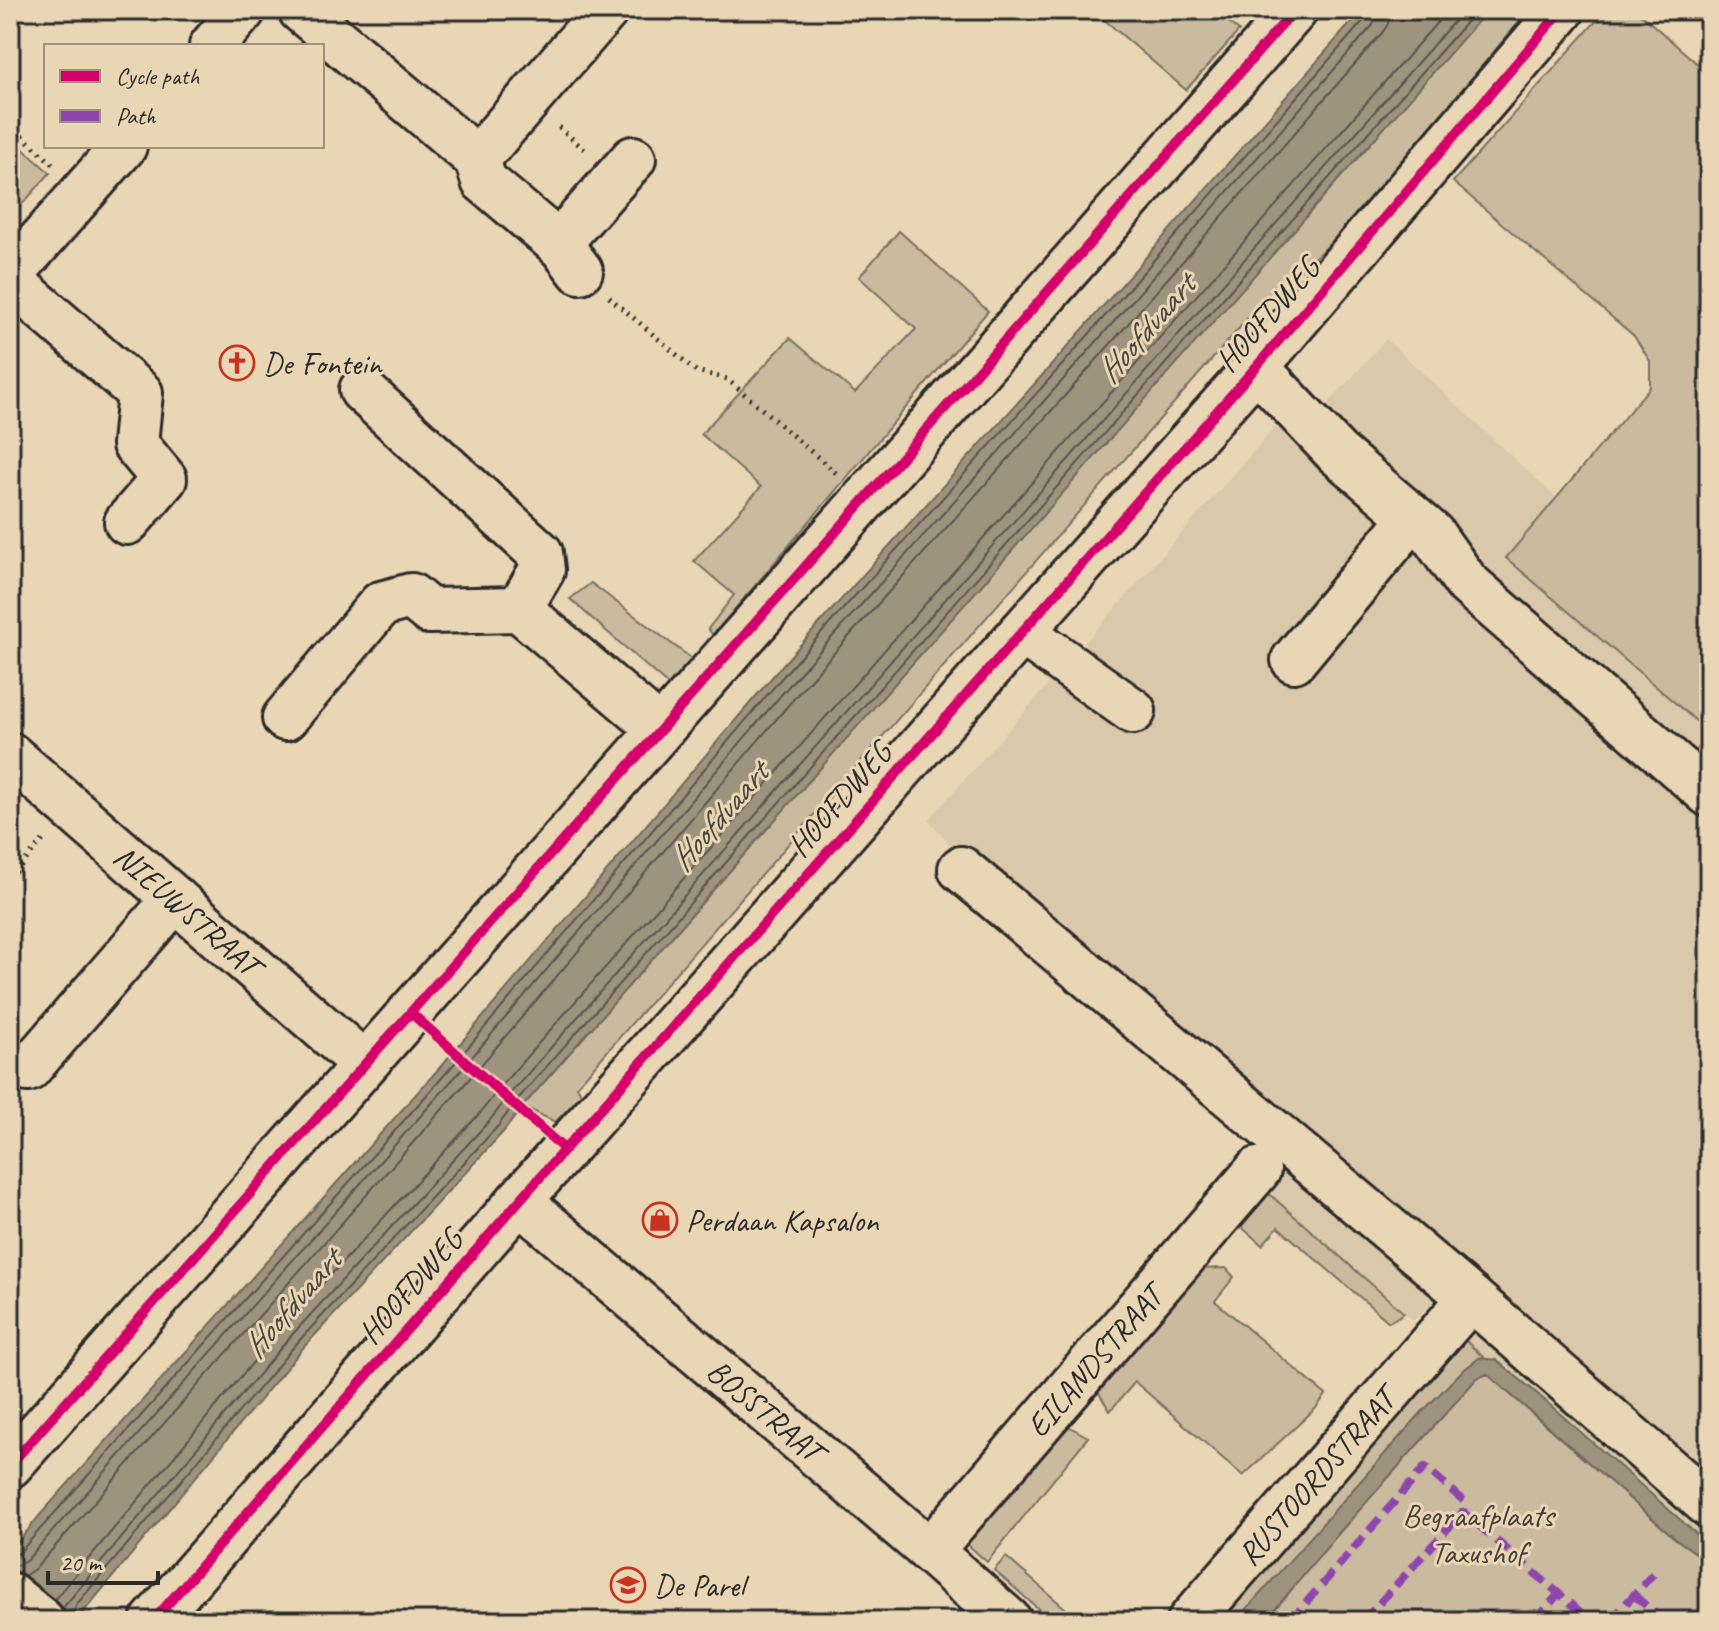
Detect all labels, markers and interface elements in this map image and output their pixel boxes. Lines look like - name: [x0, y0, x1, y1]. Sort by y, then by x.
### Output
- legend: [44, 44, 324, 148]
- text: Cycle path: [116, 61, 200, 91]
- text: Path: [116, 101, 157, 131]
- street label: HOOFDWEG: [1206, 246, 1330, 380]
- water label: Hoofdvaart: [1087, 260, 1209, 391]
- place label: De Fontein: [263, 343, 383, 384]
- church icon: De Fontein: [218, 344, 256, 382]
- street label: HOOFDWEG: [778, 731, 902, 865]
- water label: Hoofdvaart: [660, 748, 782, 879]
- street label: NIEUWSTRAAT: [105, 836, 274, 990]
- place label: Perdaan Kapsalon: [686, 1200, 880, 1241]
- shop icon: Perdaan Kapsalon: [641, 1201, 679, 1239]
- street label: HOOFDWEG: [349, 1218, 473, 1352]
- water label: Hoofdvaart: [233, 1235, 355, 1366]
- street label: EILANDSTRAAT: [1017, 1272, 1176, 1446]
- street label: BOSSTRAAT: [698, 1350, 837, 1476]
- street label: RUSTOORDSTRAAT: [1229, 1374, 1410, 1574]
- park label: Begraafplaats Taxushof: [1402, 1495, 1557, 1573]
- scale bar: [48, 1535, 158, 1585]
- text: 20 m: [60, 1548, 103, 1578]
- place label: De Parel: [654, 1565, 750, 1606]
- school or university icon: De Parel: [609, 1566, 647, 1604]

